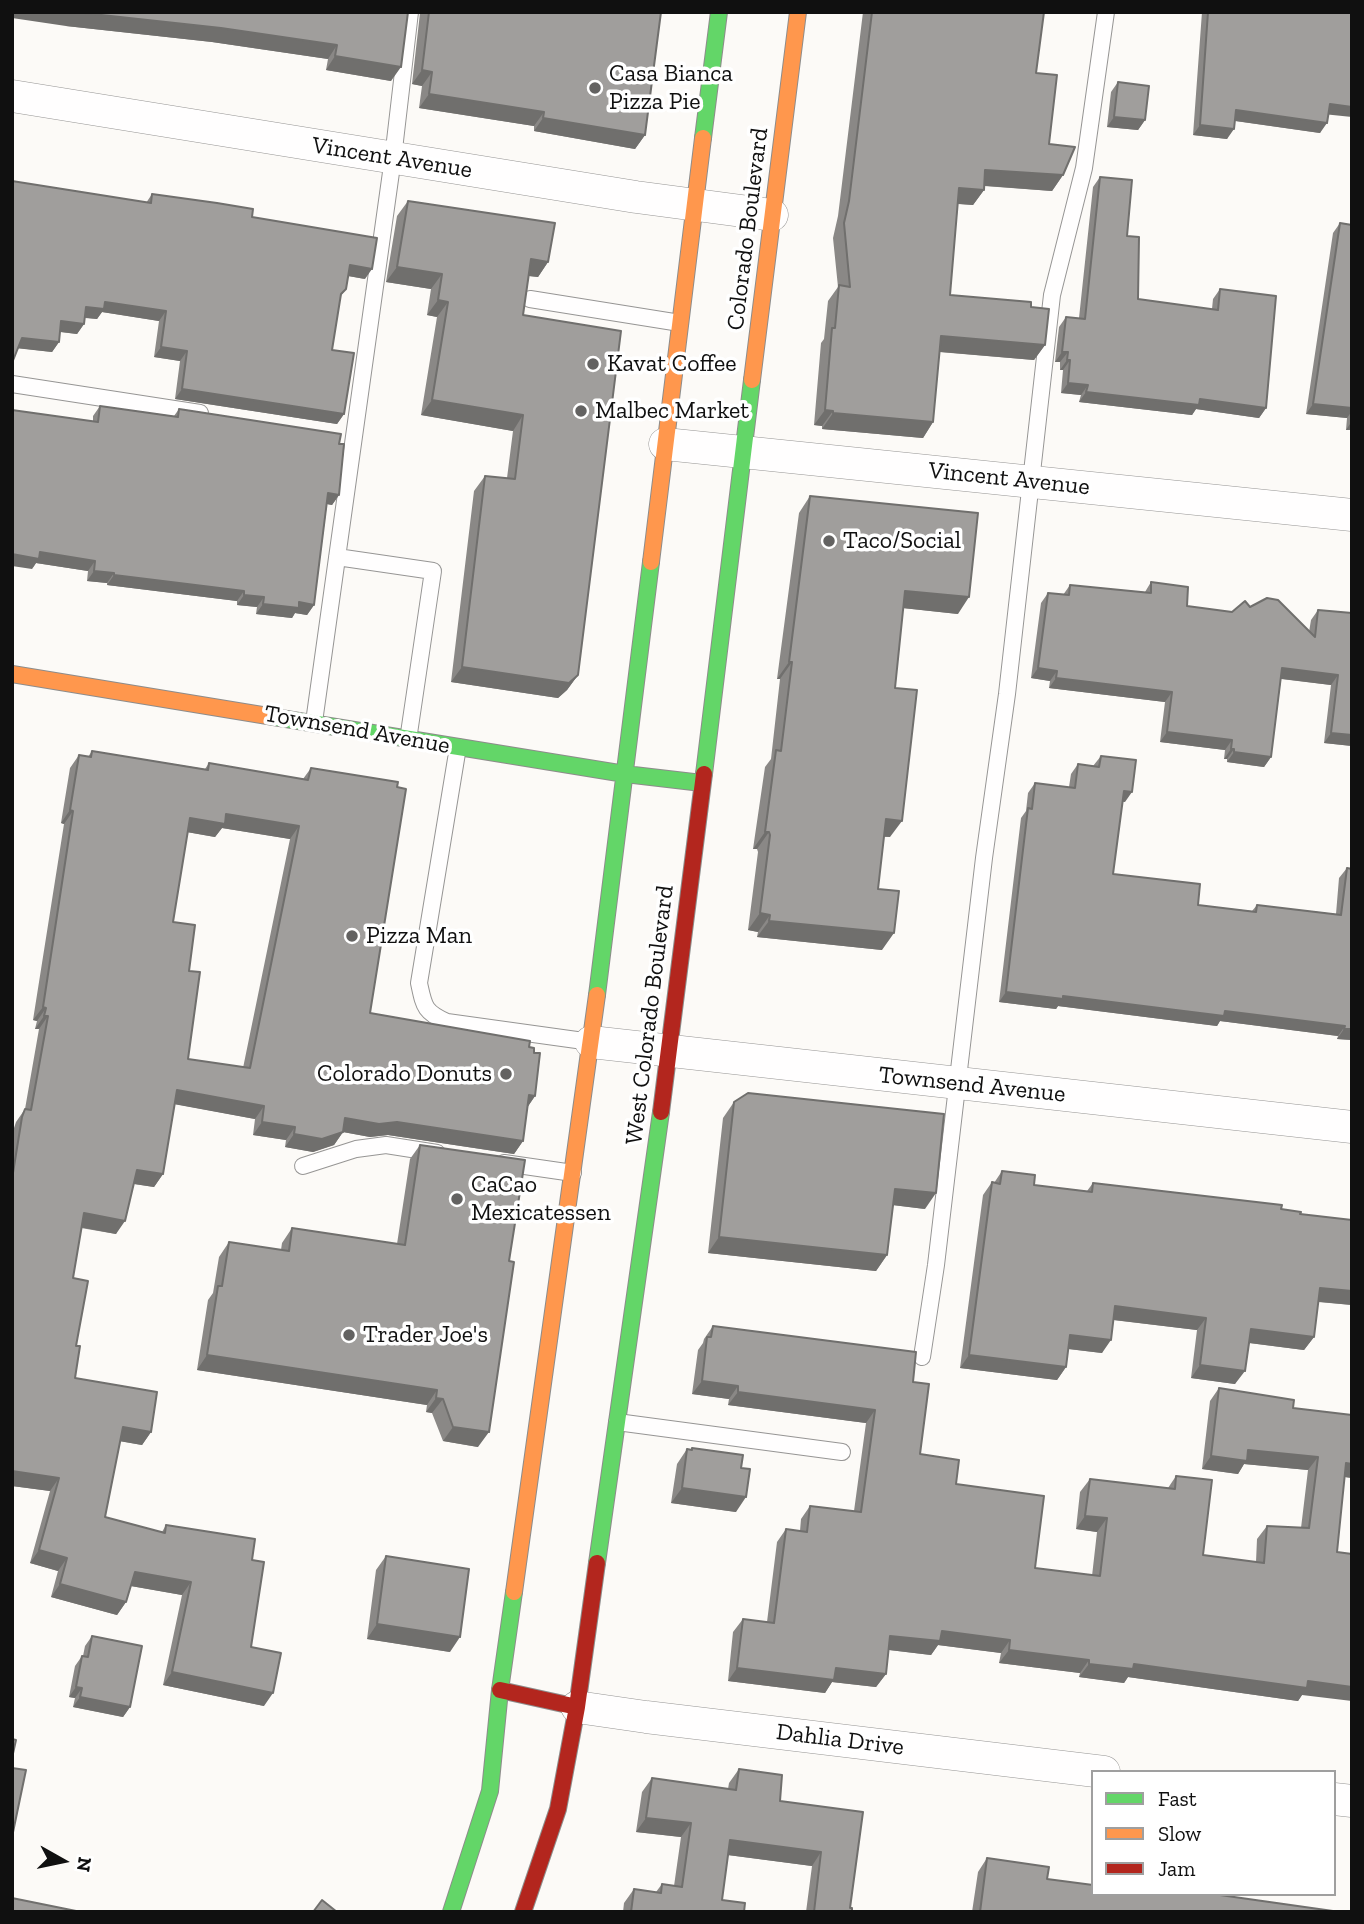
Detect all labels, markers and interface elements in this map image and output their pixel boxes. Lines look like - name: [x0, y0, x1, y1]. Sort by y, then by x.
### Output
- place label: Casa Bianca Pizza Pie: [609, 60, 733, 116]
- marker: Casa Bianca Pizza Pie: [587, 80, 603, 96]
- street label: Colorado Boulevard: [721, 126, 775, 332]
- street label: Vincent Avenue: [310, 131, 474, 185]
- place label: Kavat Coffee: [607, 350, 737, 378]
- marker: Kavat Coffee: [585, 356, 601, 372]
- place label: Malbec Market: [595, 397, 749, 425]
- marker: Malbec Market: [573, 403, 589, 419]
- street label: Vincent Avenue: [927, 456, 1091, 502]
- place label: Taco/Social: [843, 527, 961, 555]
- marker: Taco/Social: [821, 533, 837, 549]
- street label: Townsend Avenue: [262, 700, 452, 760]
- street label: West Colorado Boulevard: [620, 884, 680, 1146]
- place label: Pizza Man: [366, 922, 472, 950]
- marker: Pizza Man: [344, 928, 360, 944]
- place label: Colorado Donuts: [317, 1060, 492, 1088]
- street label: Townsend Avenue: [877, 1061, 1067, 1109]
- marker: Colorado Donuts: [498, 1066, 514, 1082]
- place label: CaCao Mexicatessen: [471, 1171, 611, 1227]
- marker: CaCao Mexicatessen: [449, 1191, 465, 1207]
- place label: Trader Joe's: [363, 1321, 488, 1349]
- marker: Trader Joe's: [341, 1327, 357, 1343]
- street label: Dahlia Drive: [774, 1718, 906, 1762]
- legend: [1091, 1770, 1336, 1896]
- text: Fast: [1158, 1786, 1197, 1811]
- text: Slow: [1158, 1821, 1201, 1846]
- north arrow: [28, 1826, 98, 1896]
- text: N: [72, 1855, 97, 1873]
- text: Jam: [1158, 1856, 1195, 1881]

